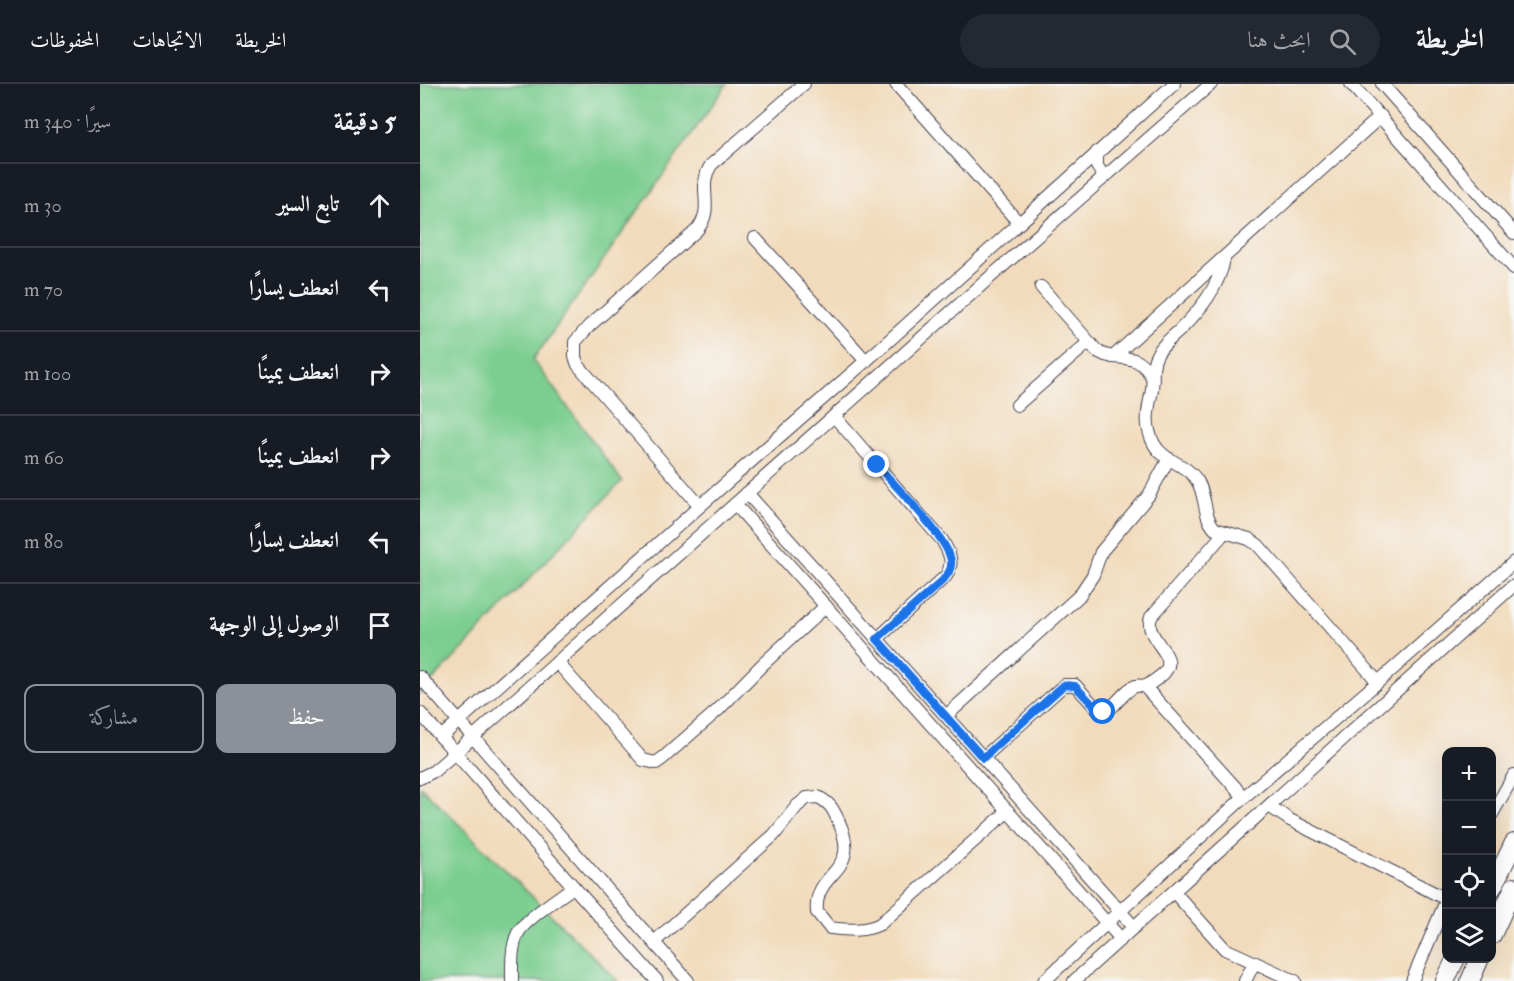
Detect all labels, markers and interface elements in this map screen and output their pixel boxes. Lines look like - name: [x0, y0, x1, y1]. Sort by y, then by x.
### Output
- search box: [960, 14, 1380, 68]
- text: الخريطة: [1416, 22, 1484, 57]
- icon: search: [1326, 25, 1359, 58]
- text: ابحث هنا: [1248, 26, 1311, 54]
- text: المحفوظات: [30, 27, 99, 54]
- text: الاتجاهات: [132, 27, 202, 54]
- text: الخريطة: [235, 27, 286, 54]
- text: 5 دقيقة: [334, 106, 396, 138]
- text: سيرًا · 340 m: [24, 109, 111, 134]
- icon: ahead: [363, 189, 396, 222]
- text: تابع السير: [277, 190, 339, 218]
- text: 30 m: [24, 193, 62, 218]
- icon: left: [363, 273, 396, 306]
- text: انعطف يسارًا: [249, 274, 339, 302]
- text: 70 m: [24, 277, 63, 302]
- icon: right: [363, 357, 396, 390]
- text: انعطف يمينًا: [258, 358, 339, 386]
- text: 100 m: [24, 361, 71, 386]
- icon: right: [363, 441, 396, 474]
- text: انعطف يمينًا: [258, 442, 339, 470]
- text: 60 m: [24, 445, 64, 470]
- route end: [863, 451, 889, 477]
- icon: left: [363, 525, 396, 558]
- text: انعطف يسارًا: [249, 526, 339, 554]
- text: 80 m: [24, 529, 63, 554]
- icon: arrive: [363, 609, 396, 642]
- text: الوصول إلى الوجهة: [209, 610, 339, 638]
- button: مشاركة: [24, 684, 204, 753]
- button: حفظ: [216, 684, 396, 753]
- route start: [1089, 698, 1115, 724]
- map controls: [1442, 747, 1496, 963]
- button: +: [1442, 747, 1496, 801]
- button: −: [1442, 801, 1496, 855]
- button: locate: [1442, 855, 1496, 909]
- button: layers: [1442, 909, 1496, 963]

